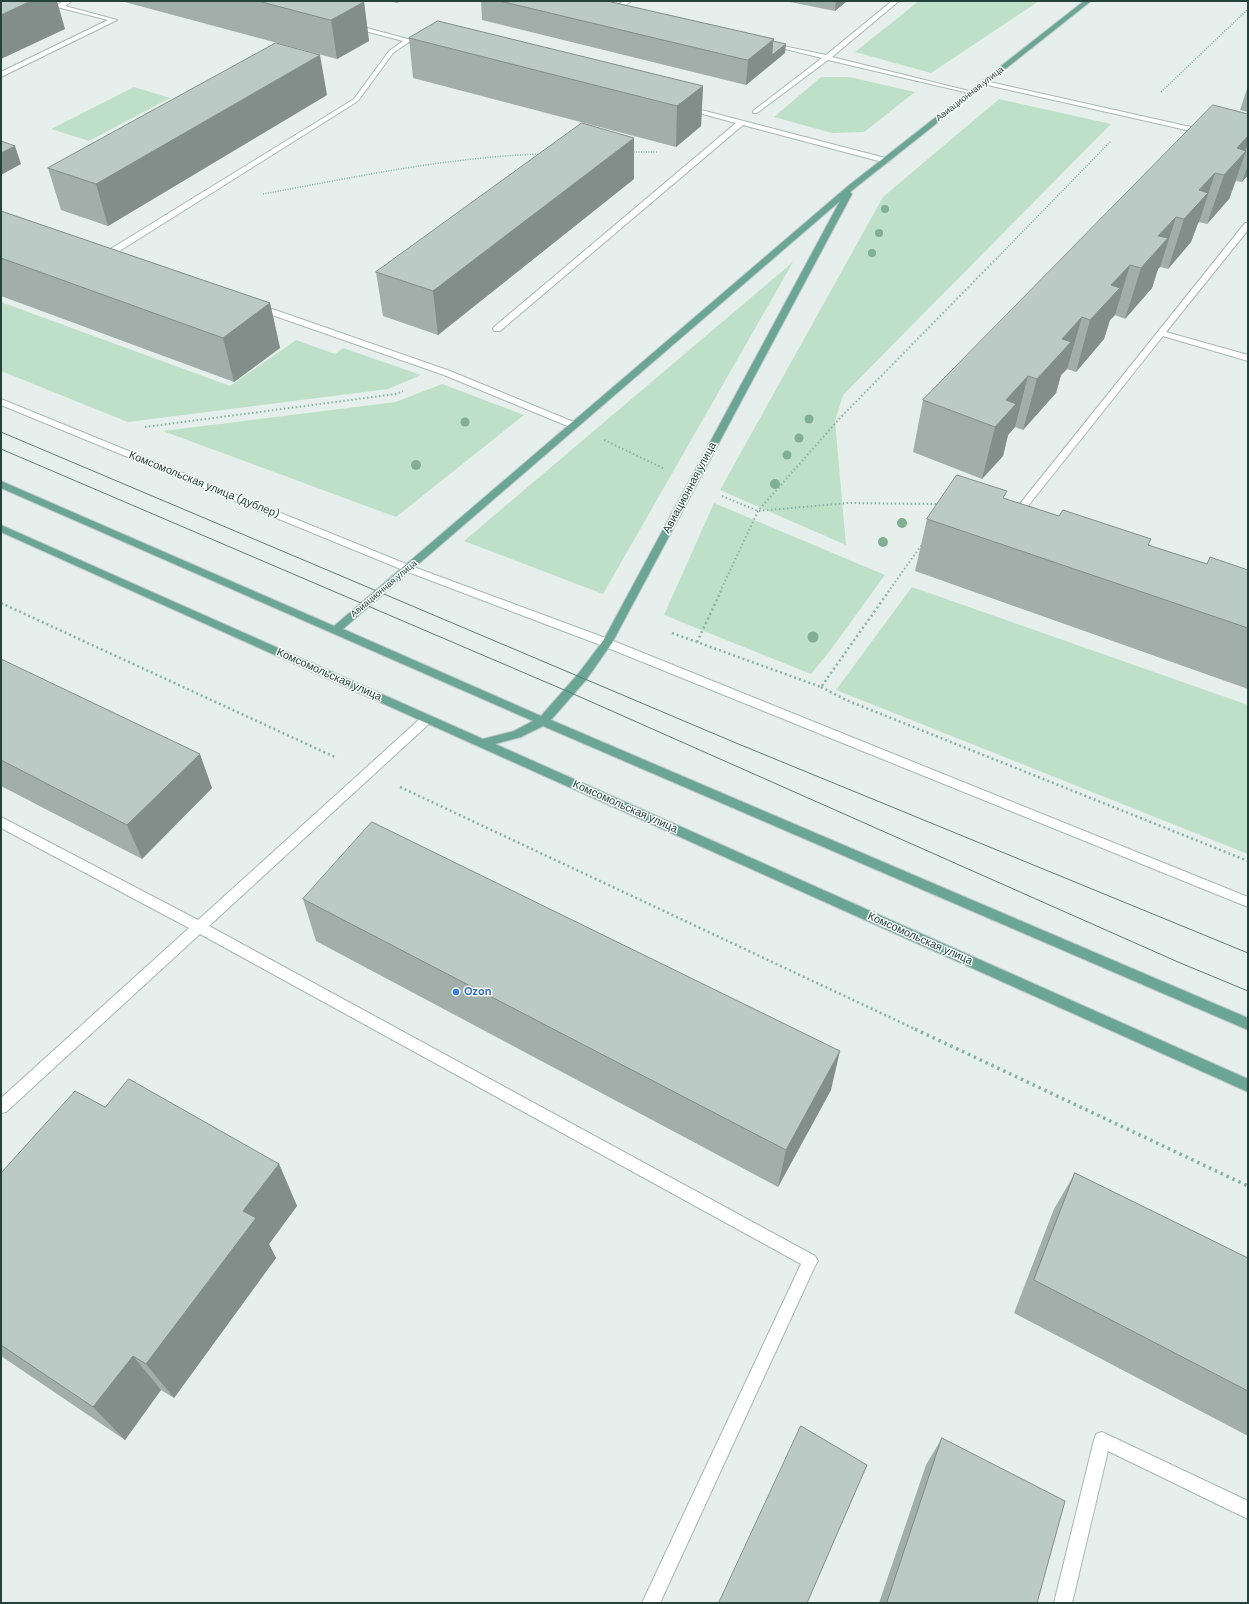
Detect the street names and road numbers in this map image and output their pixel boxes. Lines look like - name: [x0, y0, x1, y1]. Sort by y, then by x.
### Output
- street label: Авиационная улица: [934, 64, 1006, 124]
- street label: Авиационная улица: [660, 440, 720, 536]
- street label: Комсомольская улица (дублер): [127, 449, 281, 521]
- street label: Авиационная улица: [349, 558, 419, 620]
- street label: Комсомольская улица: [275, 646, 383, 704]
- street label: Комсомольская улица: [571, 778, 679, 836]
- street label: Комсомольская улица: [866, 910, 974, 968]

